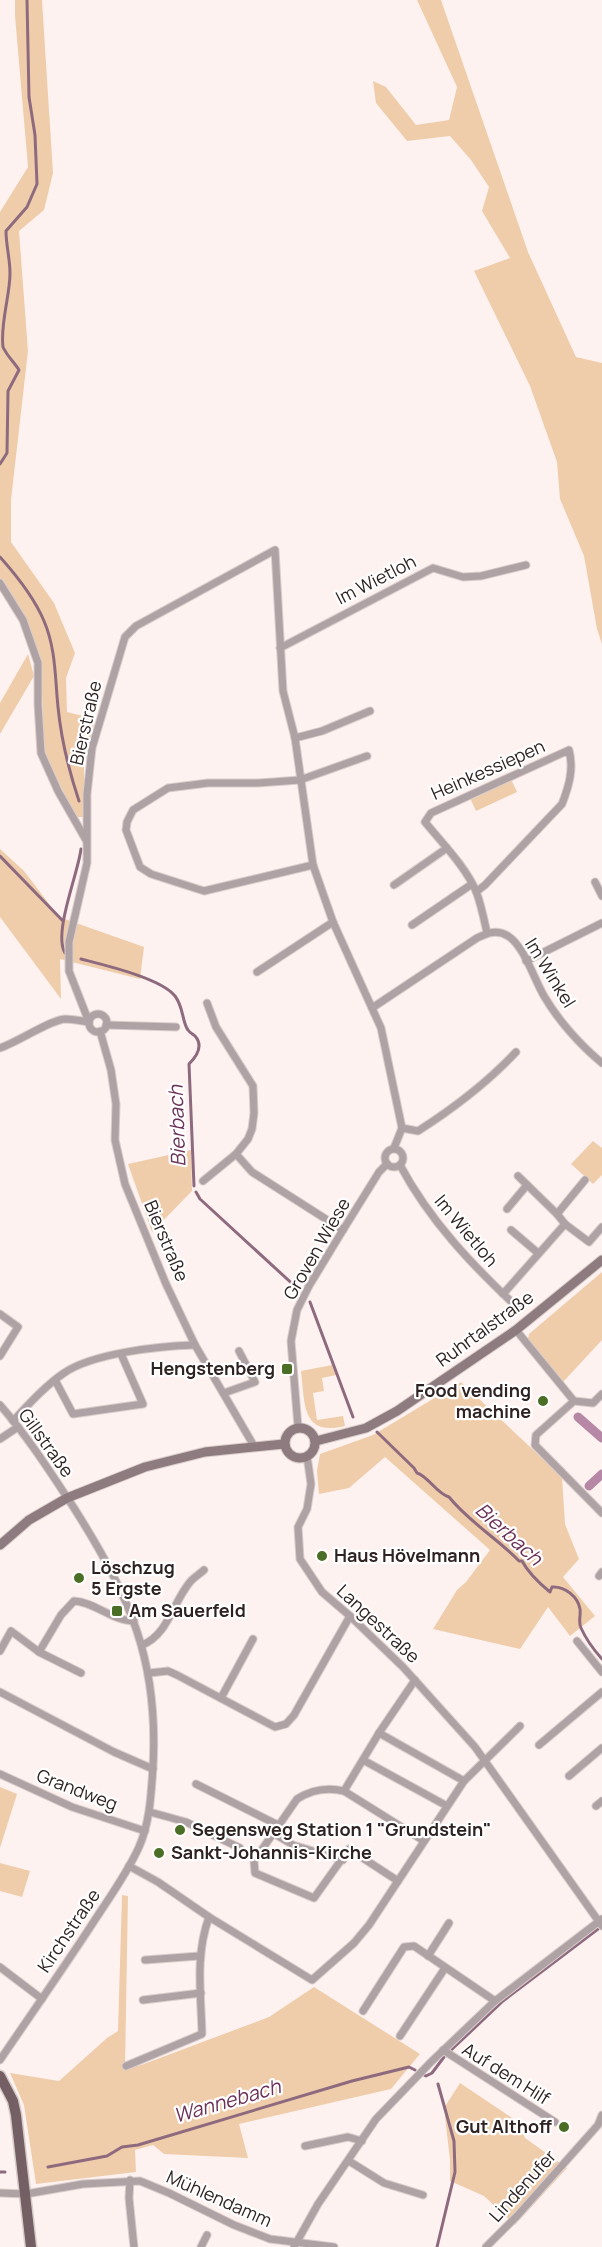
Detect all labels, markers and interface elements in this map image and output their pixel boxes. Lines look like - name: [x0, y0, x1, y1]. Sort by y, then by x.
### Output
- street label: Im Wietloh: [331, 549, 420, 610]
- street label: Bierstraße: [64, 678, 106, 767]
- street label: Heinkessiepen: [427, 733, 548, 805]
- street label: Im Winkel: [520, 933, 582, 1012]
- water label: Bierbach: [162, 1084, 191, 1167]
- street label: Im Wietloh: [430, 1189, 504, 1271]
- street label: Groven Wiese: [277, 1193, 355, 1304]
- street label: Bierstraße: [139, 1196, 195, 1285]
- street label: Ruhrtalstraße: [431, 1285, 538, 1372]
- place label: Hengstenberg: [150, 1356, 275, 1380]
- marker: Hengstenberg: [280, 1362, 294, 1376]
- place label: Food vending machine: [415, 1378, 531, 1423]
- marker: Food vending machine: [536, 1394, 550, 1408]
- street label: Gillstraße: [14, 1403, 80, 1482]
- water label: Bierbach: [470, 1496, 550, 1572]
- place label: Haus Hövelmann: [334, 1543, 480, 1567]
- marker: Haus Hövelmann: [315, 1549, 329, 1563]
- place label: Löschzug 5 Ergste: [91, 1555, 175, 1600]
- marker: Löschzug 5 Ergste: [72, 1571, 86, 1585]
- street label: Langestraße: [332, 1579, 425, 1668]
- place label: Am Sauerfeld: [129, 1598, 246, 1622]
- marker: Am Sauerfeld: [110, 1604, 124, 1618]
- street label: Grandweg: [33, 1763, 121, 1815]
- place label: Segensweg Station 1 "Grundstein": [192, 1817, 491, 1841]
- marker: Segensweg Station 1 "Grundstein": [173, 1823, 187, 1837]
- place label: Sankt-Johannis-Kirche: [171, 1840, 372, 1864]
- marker: Sankt-Johannis-Kirche: [152, 1846, 166, 1860]
- street label: Kirchstraße: [31, 1884, 105, 1977]
- street label: Auf dem Hilf: [458, 2037, 555, 2110]
- water label: Wannebach: [170, 2072, 285, 2129]
- place label: Gut Althoff: [456, 2114, 552, 2138]
- marker: Gut Althoff: [557, 2120, 571, 2134]
- street label: Lindenufer: [483, 2144, 561, 2227]
- street label: Mühlendamm: [163, 2164, 276, 2232]

